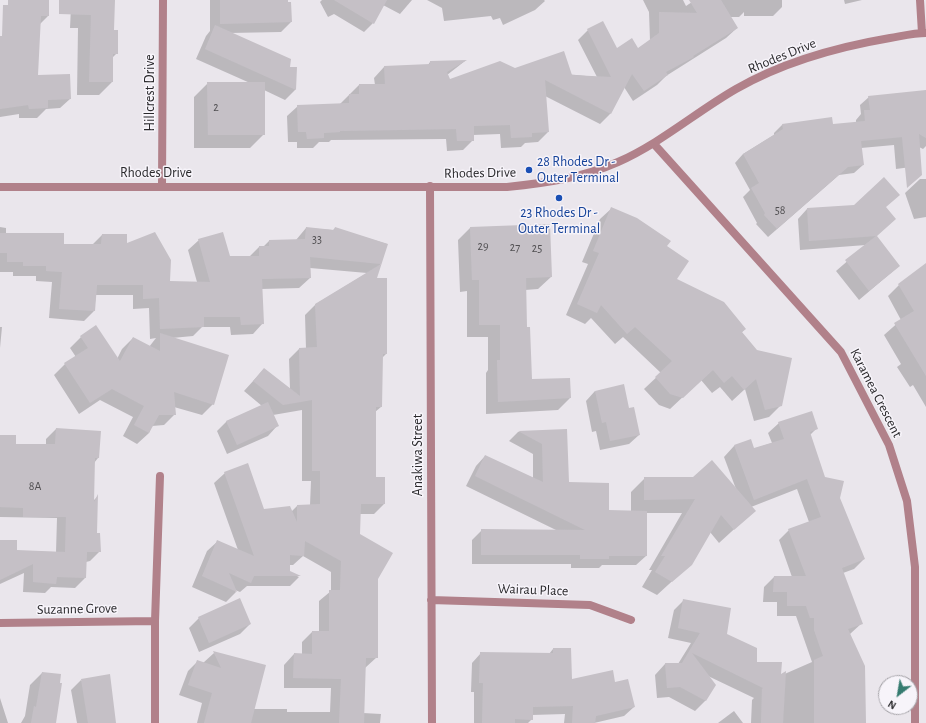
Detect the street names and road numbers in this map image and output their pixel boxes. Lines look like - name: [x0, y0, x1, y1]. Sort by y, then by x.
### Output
- street label: Rhodes Drive: [745, 35, 819, 77]
- street label: Hillcrest Drive: [142, 54, 158, 132]
- street label: Rhodes Drive: [444, 164, 516, 182]
- street label: Rhodes Drive: [120, 165, 192, 181]
- street label: Karamea Crescent: [846, 346, 906, 440]
- street label: Anakiwa Street: [410, 414, 426, 496]
- street label: Wairau Place: [497, 580, 569, 600]
- street label: Suzanne Grove: [37, 600, 117, 618]

